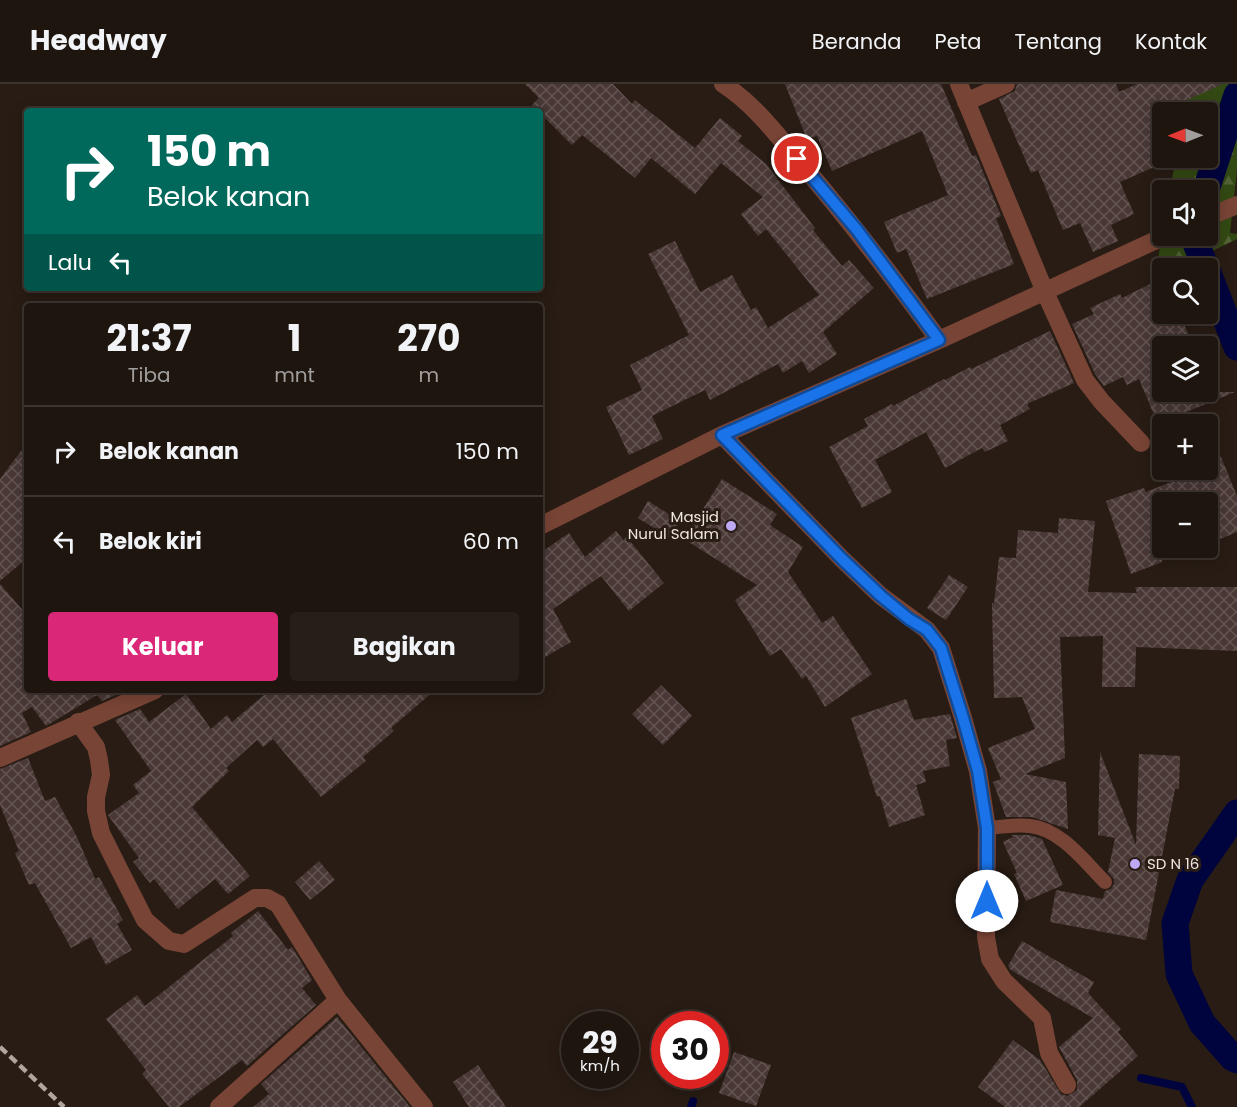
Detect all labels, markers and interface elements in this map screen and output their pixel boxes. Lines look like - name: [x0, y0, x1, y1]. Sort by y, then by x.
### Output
- text: Headway: [30, 21, 167, 60]
- text: Beranda: [812, 27, 902, 56]
- text: Peta: [935, 27, 982, 56]
- text: Tentang: [1015, 27, 1102, 56]
- text: Kontak: [1135, 27, 1207, 56]
- north arrow: [1152, 102, 1218, 168]
- map controls: [1152, 102, 1218, 558]
- text: 150 m: [147, 122, 271, 181]
- icon: right: [48, 132, 126, 210]
- pin: [771, 133, 822, 184]
- icon: arrive: [780, 142, 813, 175]
- text: Belok kanan: [147, 178, 310, 215]
- button: sound: [1152, 180, 1218, 246]
- icon: left: [104, 246, 137, 279]
- text: Lalu: [48, 247, 92, 278]
- button: search: [1152, 258, 1218, 324]
- text: 21:37: [106, 313, 192, 364]
- text: 1: [288, 313, 301, 364]
- text: 270: [397, 313, 461, 364]
- button: layers: [1152, 336, 1218, 402]
- text: Tiba: [128, 361, 170, 389]
- text: mnt: [274, 361, 315, 389]
- text: m: [419, 361, 439, 389]
- button: +: [1152, 414, 1218, 480]
- icon: right: [48, 435, 81, 468]
- text: Belok kanan: [99, 436, 239, 467]
- text: 150 m: [456, 436, 519, 467]
- button: −: [1152, 492, 1218, 558]
- place label: Masjid Nurul Salam: [628, 506, 719, 544]
- marker: Masjid Nurul Salam: [724, 519, 738, 533]
- icon: left: [48, 525, 81, 558]
- text: Belok kiri: [99, 526, 202, 557]
- text: 60 m: [463, 526, 519, 557]
- button: Keluar: [48, 612, 278, 681]
- button: Bagikan: [290, 612, 519, 681]
- place label: SD N 16: [1147, 853, 1199, 874]
- marker: SD N 16: [1128, 857, 1142, 871]
- position arrow: [955, 869, 1019, 933]
- speed limit sign: 30: [651, 1011, 729, 1089]
- text: 29: [582, 1021, 618, 1064]
- text: km/h: [580, 1055, 620, 1076]

